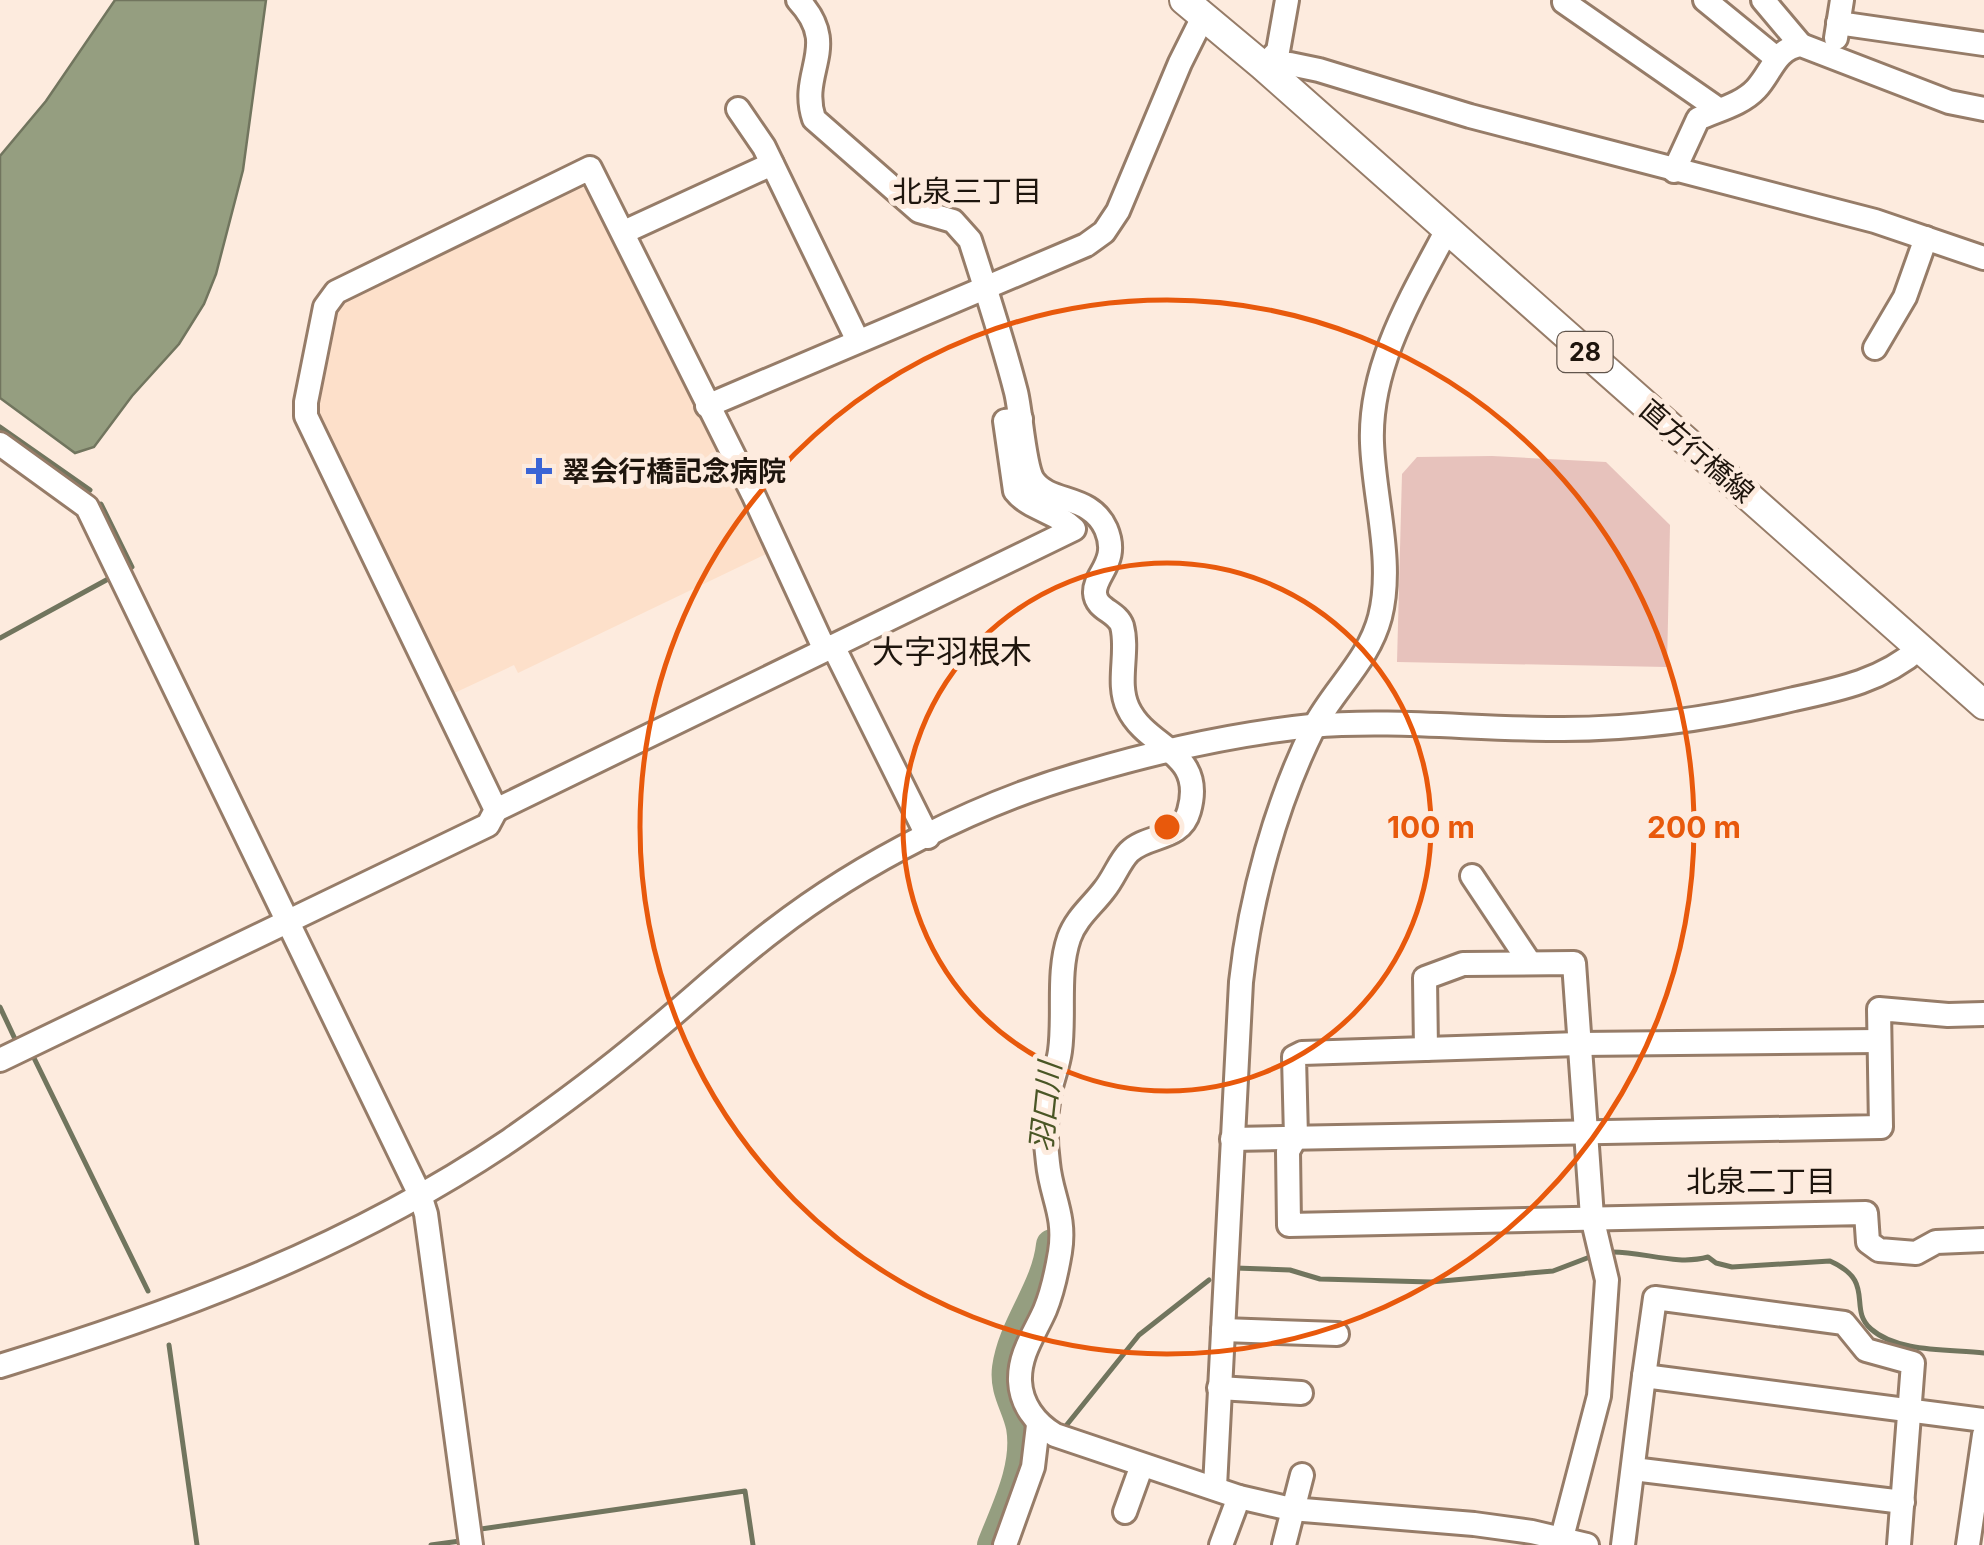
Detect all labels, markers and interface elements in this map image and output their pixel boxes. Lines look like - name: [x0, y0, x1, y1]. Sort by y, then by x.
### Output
- district label: 北泉三丁目: [892, 173, 1042, 209]
- road number: 28: [1558, 332, 1612, 372]
- street label: 直方行橋線: [1633, 392, 1761, 510]
- place label: 翠会行橋記念病院: [562, 454, 786, 488]
- marker: 翠会行橋記念病院: [526, 458, 552, 484]
- district label: 大字羽根木: [872, 632, 1032, 671]
- centre of rings: [1149, 809, 1185, 845]
- text: 100 m: [1387, 809, 1475, 845]
- text: 200 m: [1647, 809, 1741, 845]
- water label: 羽口川: [1022, 1057, 1068, 1154]
- district label: 北泉二丁目: [1686, 1163, 1836, 1199]

